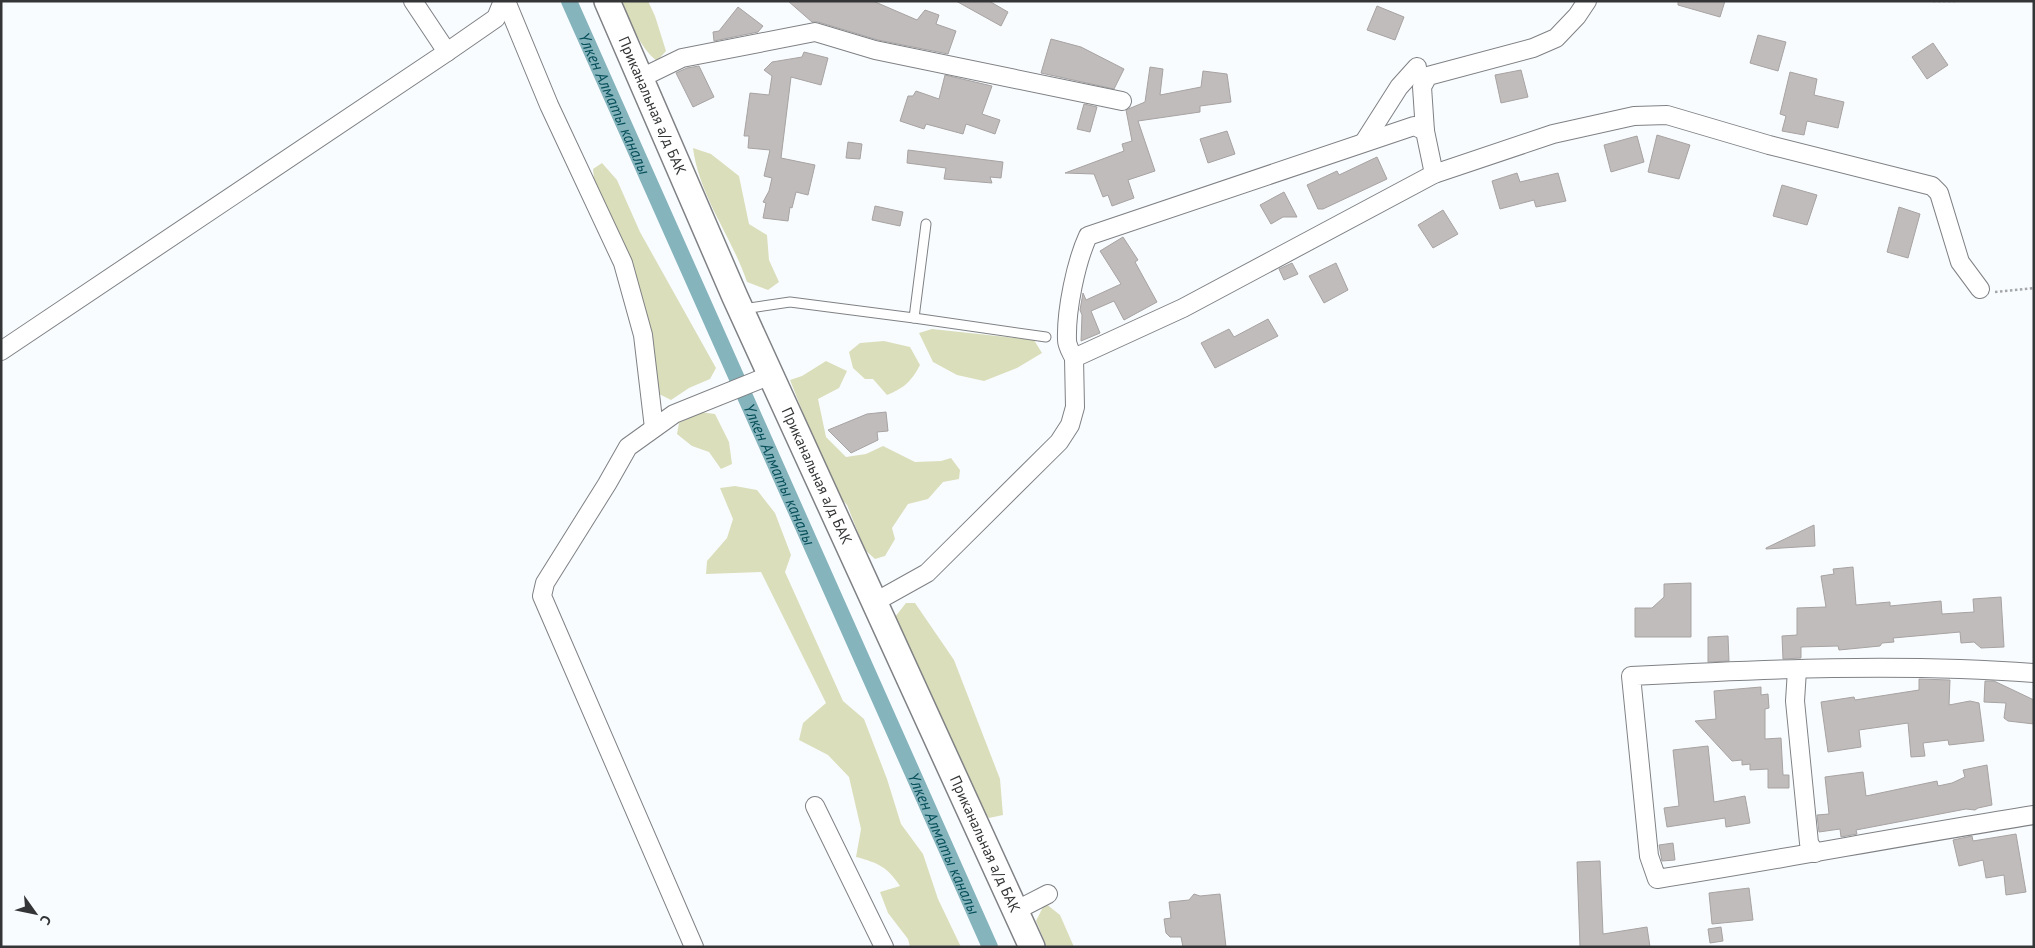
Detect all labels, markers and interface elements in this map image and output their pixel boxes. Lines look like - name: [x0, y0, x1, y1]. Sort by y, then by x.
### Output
- water label: Үлкен Алматы каналы: [574, 29, 655, 177]
- street label: Приканальная а/д БАК: [614, 33, 691, 177]
- water label: Үлкен Алматы каналы: [739, 400, 820, 548]
- street label: Приканальная а/д БАК: [778, 404, 857, 547]
- water label: Үлкен Алматы каналы: [904, 769, 984, 917]
- street label: Приканальная а/д БАК: [946, 772, 1025, 915]
- north arrow: [10, 888, 60, 938]
- text: С: [36, 912, 56, 928]

